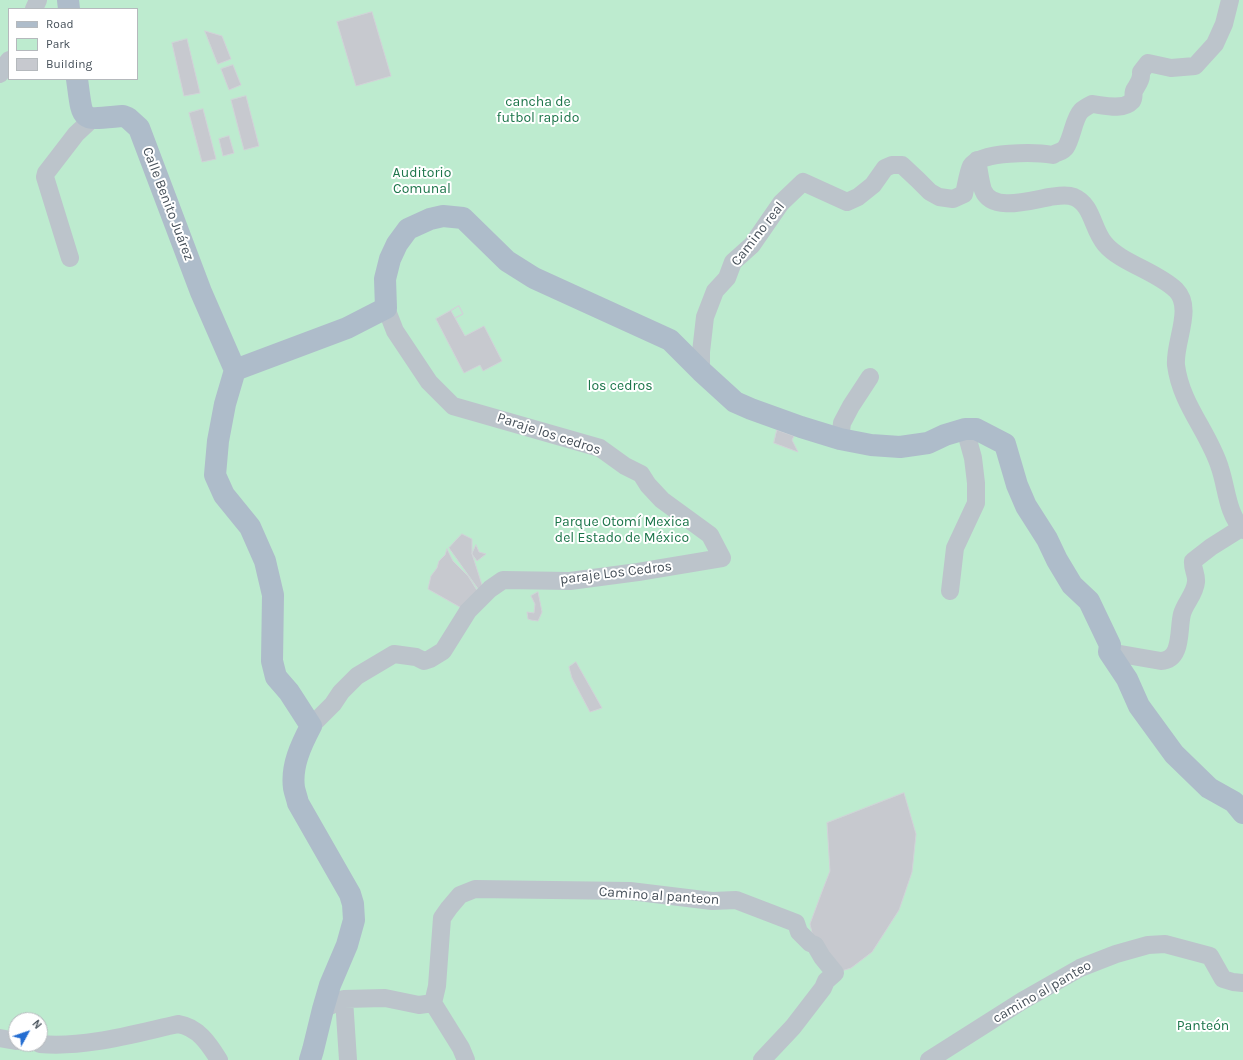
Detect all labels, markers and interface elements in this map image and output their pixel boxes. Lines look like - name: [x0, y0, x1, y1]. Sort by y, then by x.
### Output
- legend: [8, 8, 138, 80]
- text: Road: [46, 17, 74, 31]
- text: Park: [46, 37, 70, 51]
- text: Building: [46, 57, 92, 71]
- park label: cancha de futbol rapido: [497, 94, 579, 126]
- street label: Calle Benito Juárez: [139, 145, 197, 263]
- park label: Auditorio Comunal: [393, 165, 451, 198]
- street label: Camino real: [728, 199, 788, 269]
- park label: los cedros: [587, 378, 653, 394]
- street label: Paraje los cedros: [495, 409, 603, 459]
- park label: Parque Otomí Mexica del Estado de México: [554, 514, 690, 546]
- street label: paraje Los Cedros: [559, 558, 673, 588]
- street label: Camino al panteon: [598, 883, 720, 909]
- street label: camino al panteo: [990, 957, 1094, 1027]
- north arrow: [8, 1012, 48, 1052]
- text: N: [29, 1017, 44, 1032]
- park label: Panteón: [1177, 1018, 1229, 1034]

